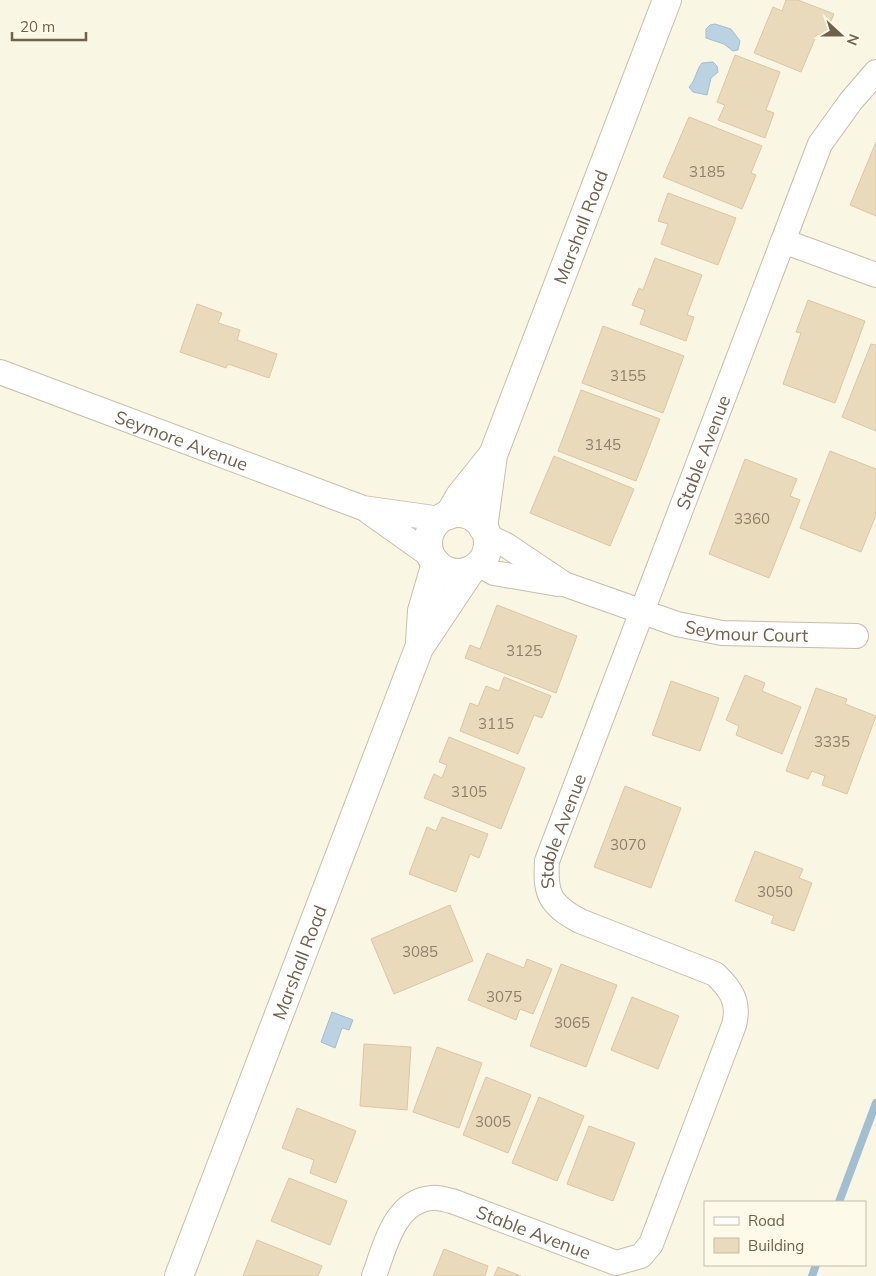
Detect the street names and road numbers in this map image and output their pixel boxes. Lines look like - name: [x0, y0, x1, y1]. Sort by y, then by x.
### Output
- street label: Marshall Road: [548, 166, 613, 287]
- street label: Stable Avenue: [670, 392, 735, 513]
- street label: Seymore Avenue: [112, 405, 251, 475]
- street label: Seymour Court: [683, 614, 809, 646]
- street label: Stable Avenue: [535, 770, 591, 890]
- street label: Marshall Road: [267, 902, 331, 1023]
- street label: Stable Avenue: [473, 1200, 594, 1264]

